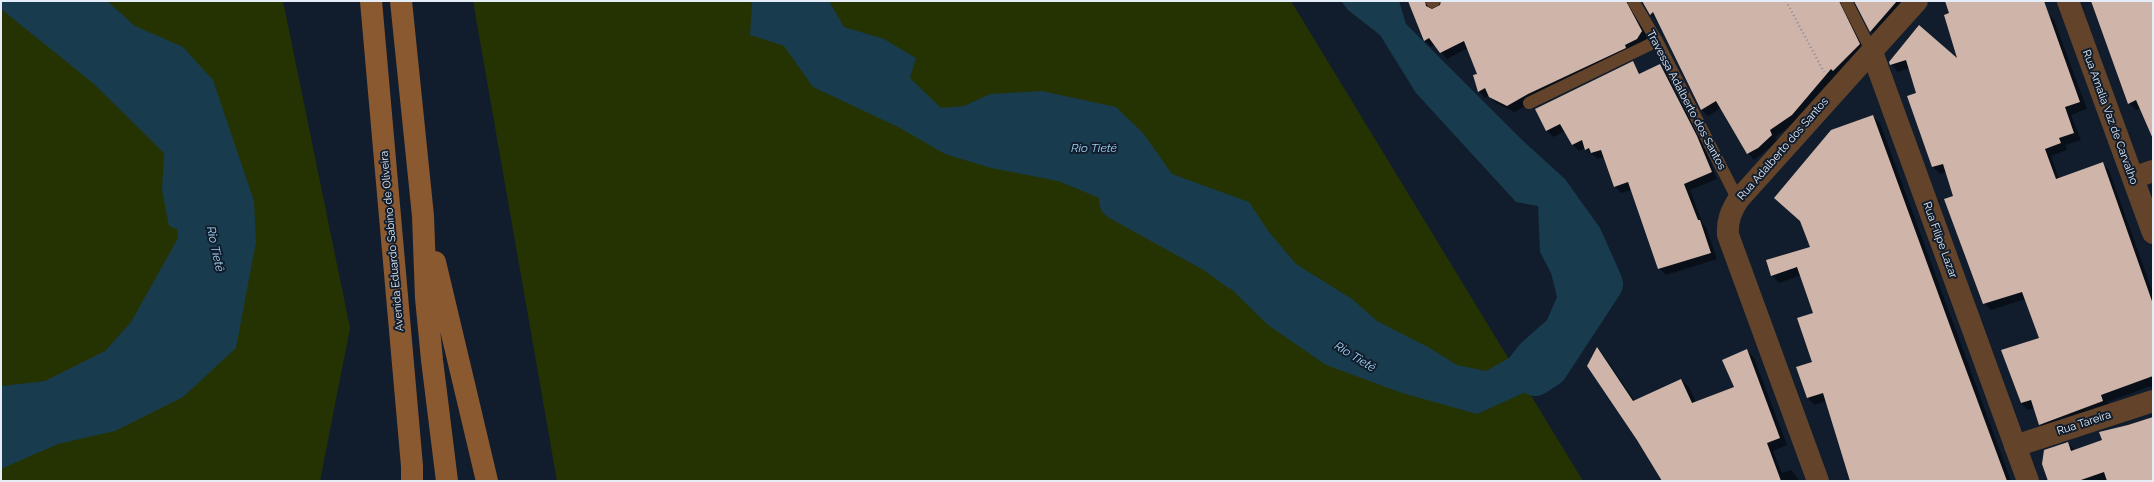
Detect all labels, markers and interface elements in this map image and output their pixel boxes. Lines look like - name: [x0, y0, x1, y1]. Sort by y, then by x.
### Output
- street label: Travessa Adalberto dos Santos: [1644, 28, 1728, 172]
- street label: Rua Amalia Vaz de Carvalho: [2079, 48, 2141, 186]
- street label: Rua Adalberto dos Santos: [1735, 95, 1831, 203]
- water label: Rio Tietê: [1071, 141, 1117, 155]
- street label: Avenida Eduardo Sabino de Oliveira: [378, 150, 406, 332]
- street label: Rua Filipe Lazar: [1920, 200, 1960, 280]
- water label: Rio Tietê: [203, 225, 227, 273]
- water label: Rio Tietê: [1332, 339, 1378, 375]
- street label: Rua Tareira: [2055, 408, 2113, 438]

